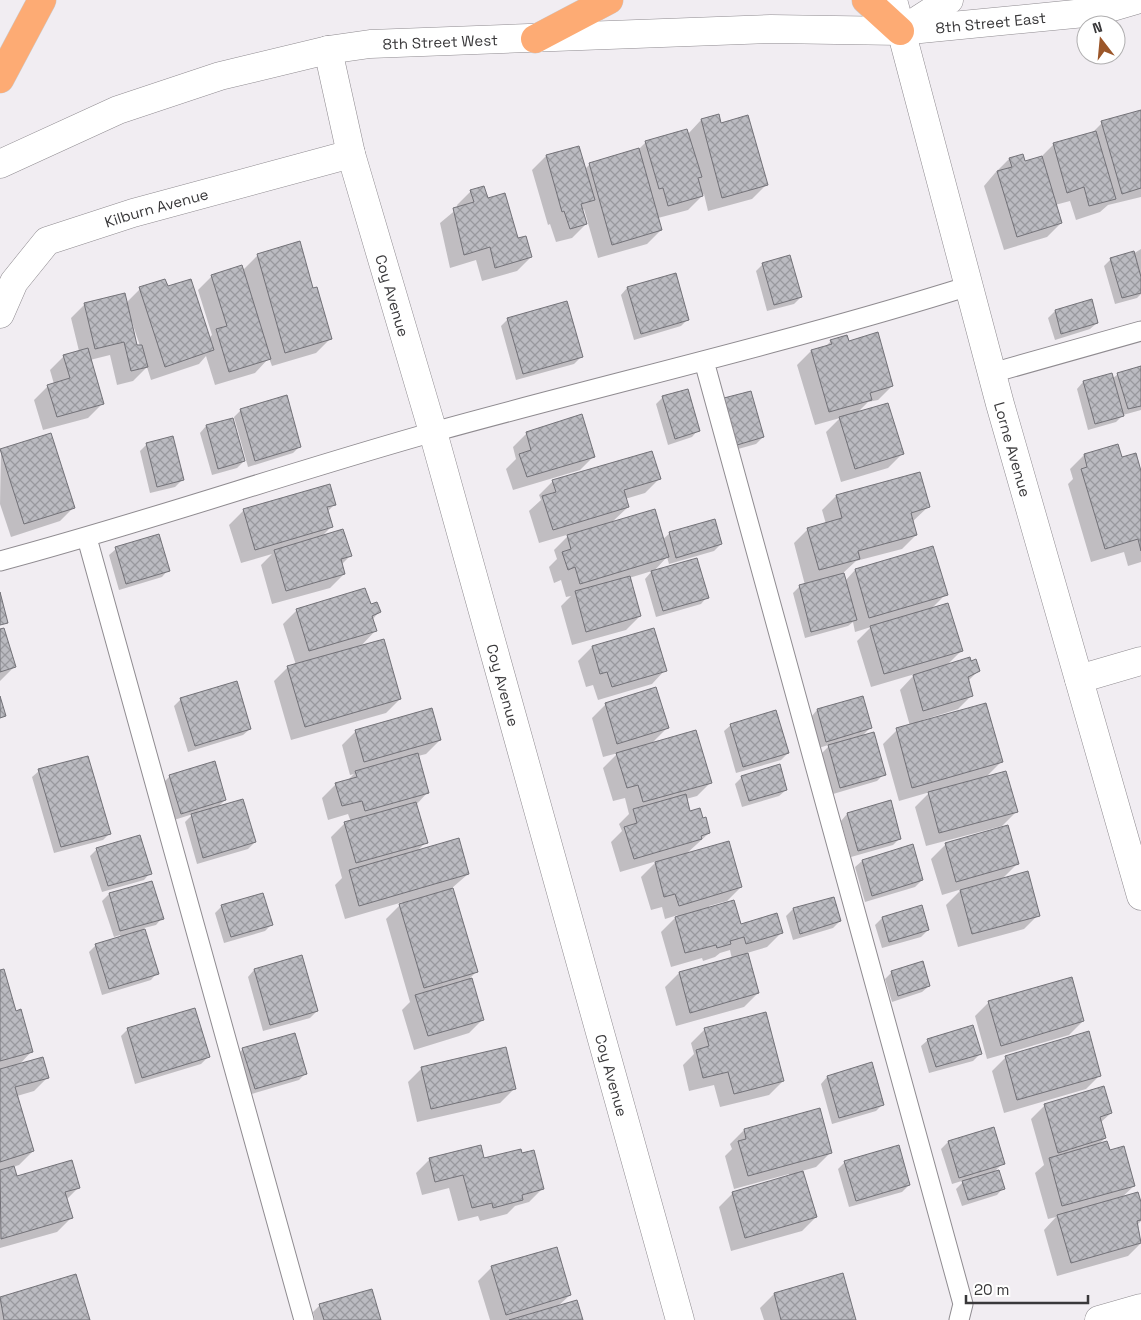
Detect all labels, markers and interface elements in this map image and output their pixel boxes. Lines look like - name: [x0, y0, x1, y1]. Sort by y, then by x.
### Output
- street label: 8th Street East: [935, 7, 1047, 37]
- north arrow: [1076, 15, 1126, 65]
- text: N: [1090, 18, 1104, 37]
- street label: 8th Street West: [382, 30, 498, 53]
- street label: Kilburn Avenue: [102, 184, 210, 231]
- street label: Coy Avenue: [372, 252, 414, 339]
- street label: Lorne Avenue: [990, 400, 1036, 499]
- street label: Coy Avenue: [483, 642, 524, 729]
- street label: Coy Avenue: [591, 1032, 632, 1119]
- scale bar: [966, 1272, 1088, 1304]
- text: 20 m: [974, 1280, 1009, 1299]

